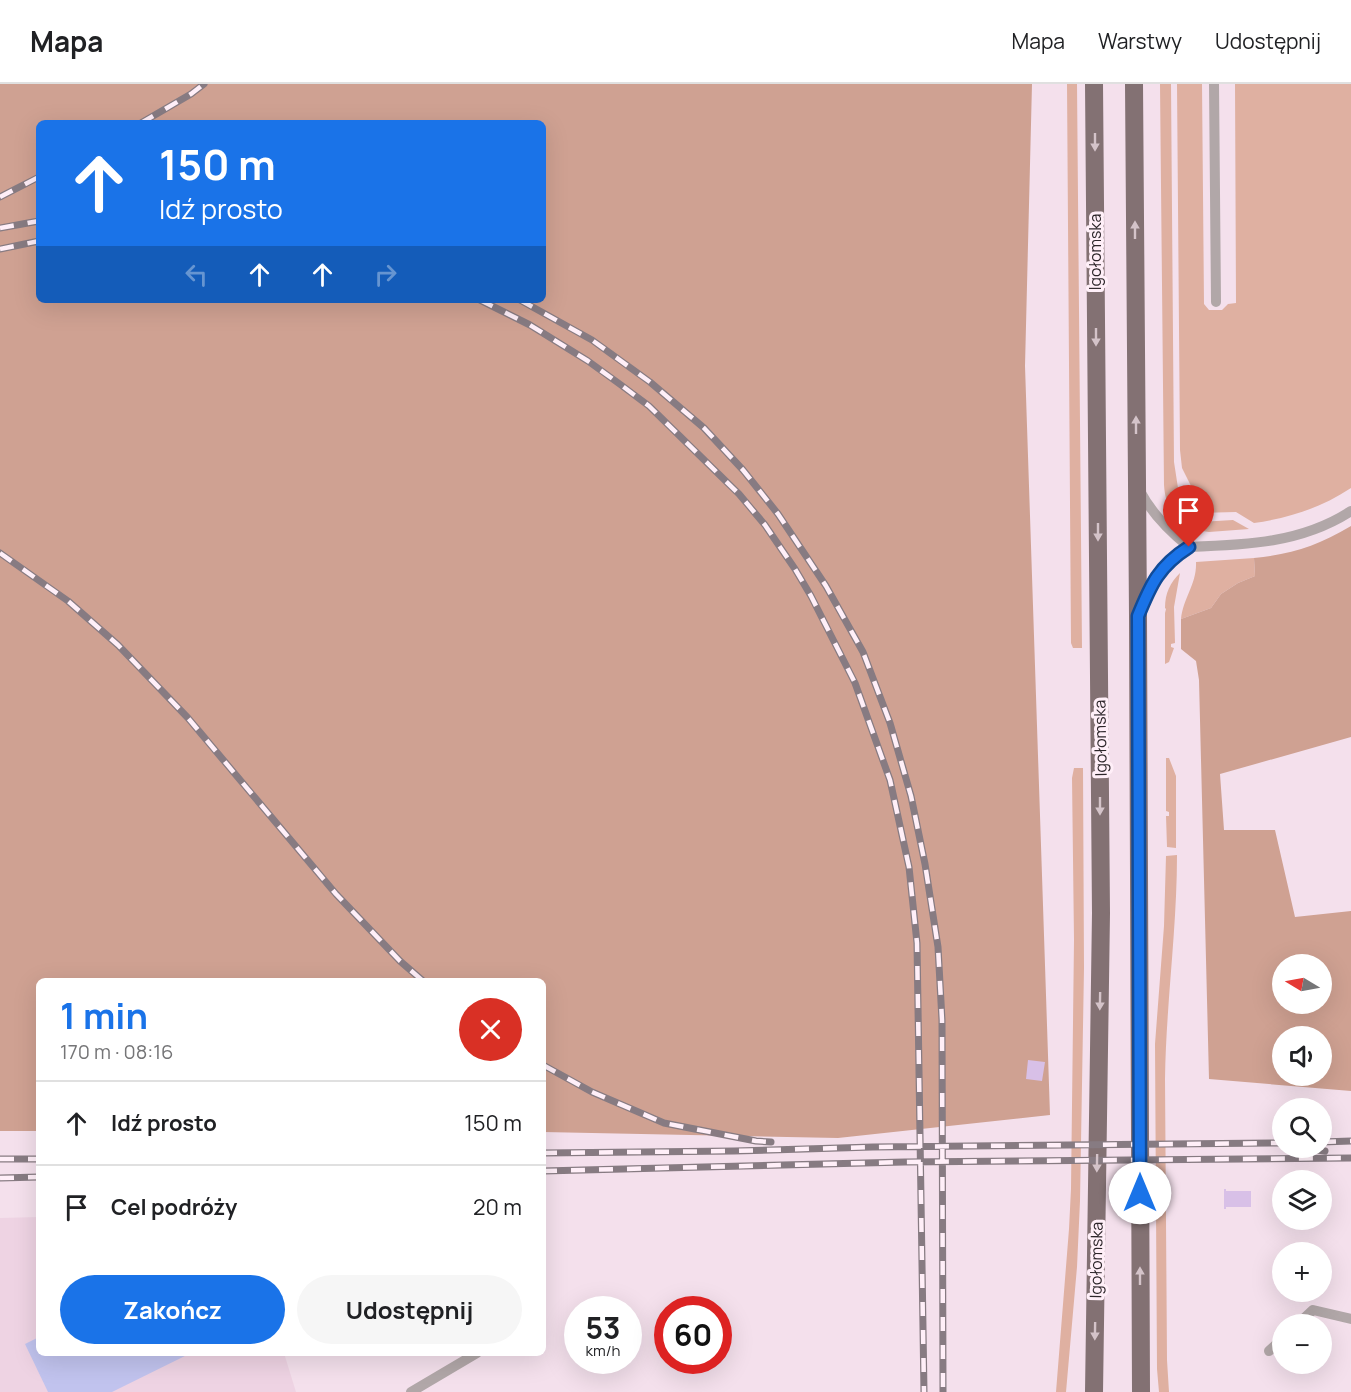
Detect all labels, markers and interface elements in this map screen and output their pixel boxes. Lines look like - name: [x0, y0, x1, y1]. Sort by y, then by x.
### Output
- text: Mapa: [30, 22, 103, 60]
- text: Mapa: [1012, 27, 1065, 55]
- text: Warstwy: [1098, 27, 1182, 55]
- text: Udostępnij: [1215, 27, 1321, 55]
- one-way arrow: [1090, 133, 1099, 152]
- text: 150 m: [159, 135, 276, 193]
- icon: ahead: [60, 144, 138, 222]
- text: Idź prosto: [159, 190, 283, 227]
- street label: Igołomska: [1084, 214, 1106, 290]
- one-way arrow: [1130, 221, 1140, 240]
- icon: left: [180, 258, 213, 291]
- icon: ahead: [243, 258, 276, 291]
- icon: ahead: [306, 258, 339, 291]
- icon: right: [369, 258, 402, 291]
- one-way arrow: [1091, 328, 1101, 347]
- one-way arrow: [1131, 416, 1141, 435]
- pin: [1163, 485, 1214, 547]
- icon: arrive: [1172, 494, 1205, 527]
- one-way arrow: [1093, 523, 1102, 542]
- street label: Igołomska: [1088, 700, 1112, 776]
- one-way arrow: [1095, 796, 1105, 815]
- north arrow: [1272, 954, 1332, 1014]
- map controls: [1272, 954, 1332, 1374]
- text: 1 min: [60, 991, 148, 1040]
- one-way arrow: [1095, 991, 1105, 1010]
- button: close: [459, 998, 522, 1061]
- button: sound: [1272, 1026, 1332, 1086]
- text: 170 m · 08:16: [60, 1038, 174, 1065]
- button: search: [1272, 1098, 1332, 1158]
- icon: ahead: [60, 1107, 93, 1140]
- text: Idź prosto: [111, 1108, 217, 1138]
- text: 150 m: [464, 1108, 522, 1138]
- one-way arrow: [1093, 1154, 1102, 1173]
- position arrow: [1108, 1161, 1172, 1225]
- button: layers: [1272, 1170, 1332, 1230]
- icon: arrive: [60, 1191, 93, 1224]
- text: Cel podróży: [111, 1192, 237, 1222]
- text: 20 m: [473, 1192, 522, 1222]
- street label: Igołomska: [1084, 1222, 1108, 1298]
- button: +: [1272, 1242, 1332, 1302]
- one-way arrow: [1135, 1267, 1145, 1286]
- button: Zakończ: [60, 1275, 285, 1344]
- button: Udostępnij: [297, 1275, 522, 1344]
- speed limit sign: 60: [654, 1296, 732, 1374]
- text: 53: [585, 1307, 621, 1348]
- button: −: [1272, 1314, 1332, 1374]
- one-way arrow: [1090, 1322, 1100, 1341]
- text: km/h: [586, 1340, 620, 1361]

